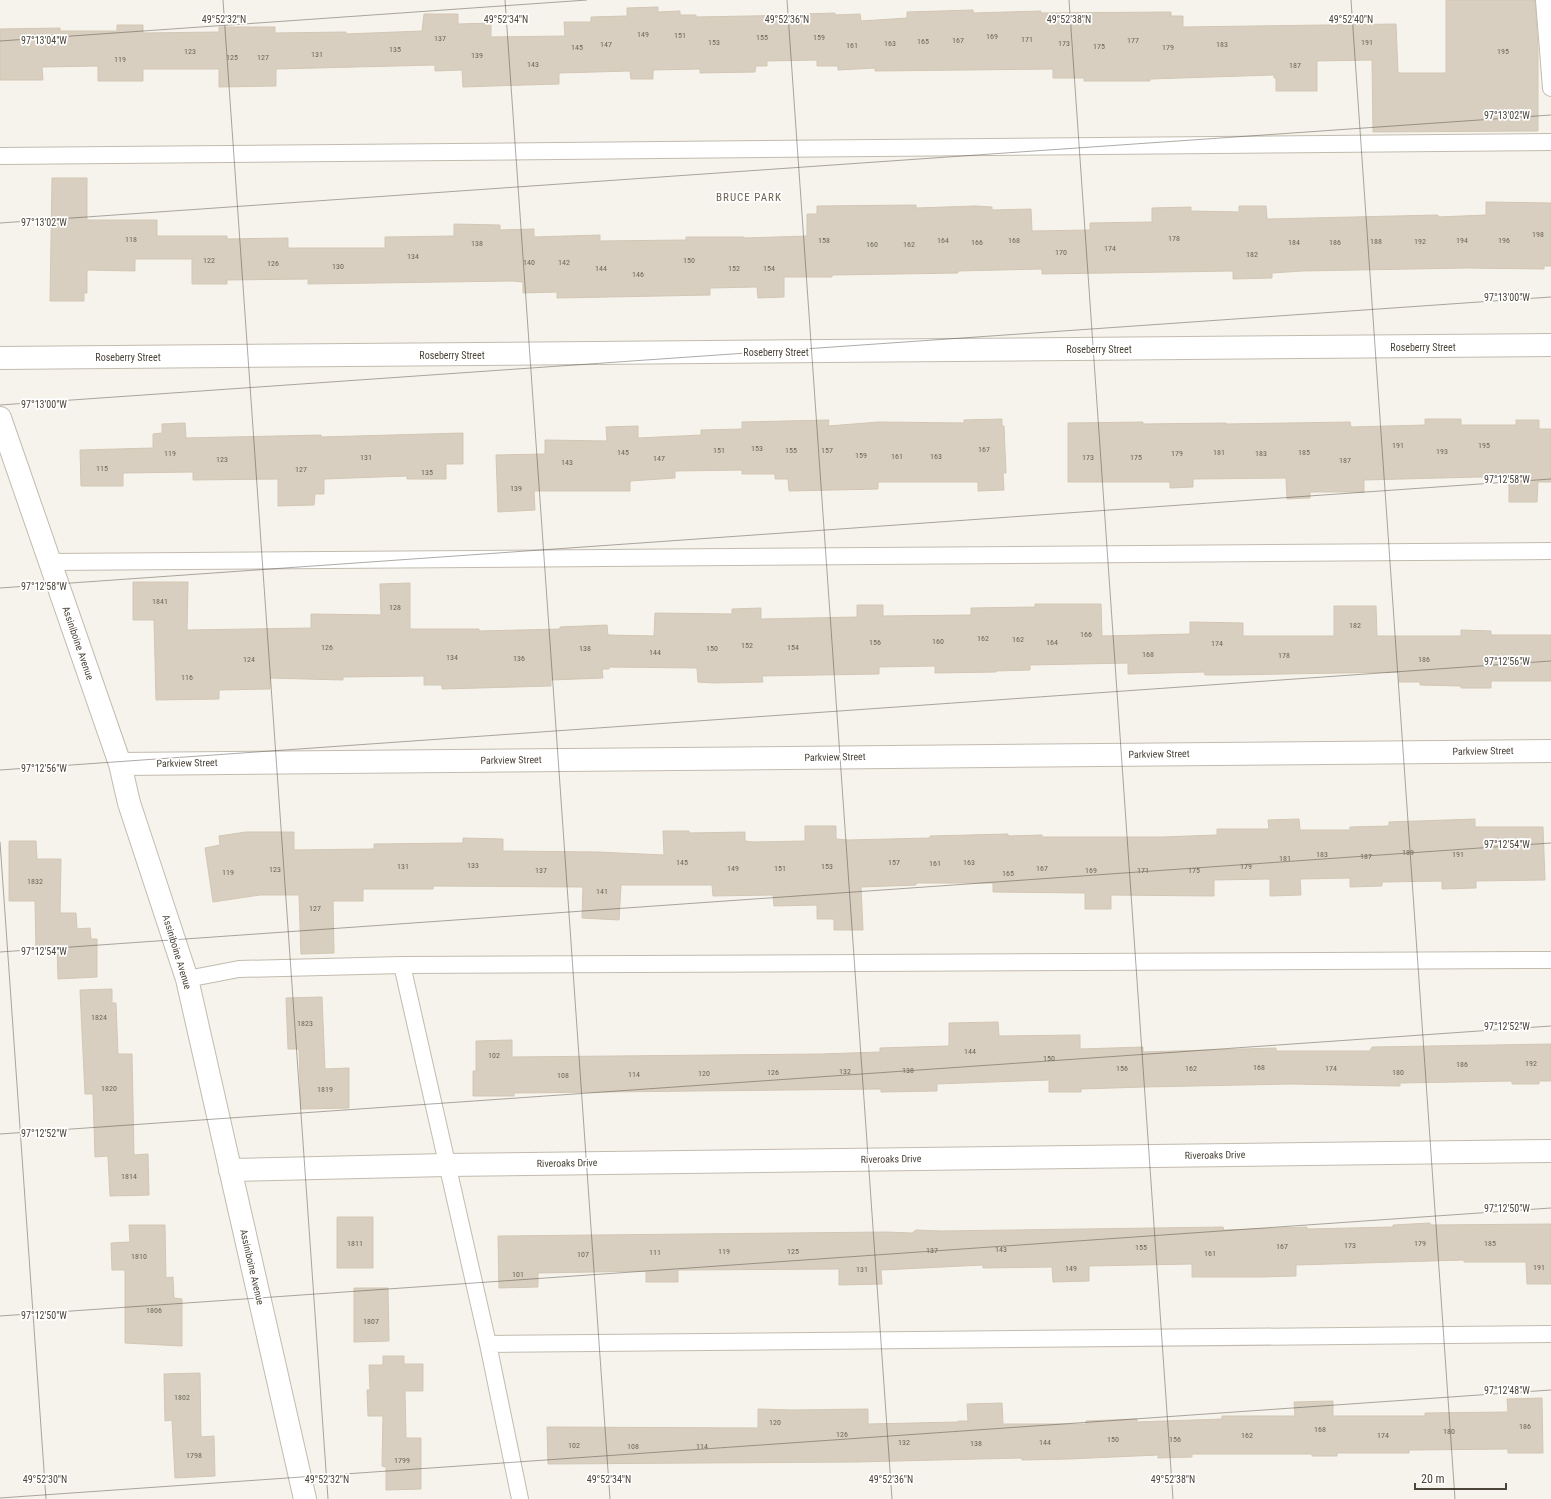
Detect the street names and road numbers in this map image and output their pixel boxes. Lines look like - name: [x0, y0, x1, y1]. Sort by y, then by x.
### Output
- street label: Roseberry Street: [1390, 342, 1456, 353]
- street label: Roseberry Street: [1066, 344, 1132, 355]
- street label: Roseberry Street: [743, 347, 809, 358]
- street label: Roseberry Street: [419, 350, 485, 361]
- street label: Roseberry Street: [95, 352, 161, 363]
- street label: Assiniboine Avenue: [60, 605, 96, 682]
- street label: Parkview Street: [1452, 745, 1514, 757]
- street label: Parkview Street: [1128, 748, 1190, 760]
- street label: Parkview Street: [804, 751, 866, 763]
- street label: Parkview Street: [480, 754, 542, 766]
- street label: Parkview Street: [156, 757, 218, 769]
- street label: Assiniboine Avenue: [160, 913, 194, 991]
- street label: Riveroaks Drive: [1185, 1149, 1246, 1161]
- street label: Riveroaks Drive: [861, 1153, 922, 1165]
- street label: Riveroaks Drive: [537, 1157, 598, 1169]
- street label: Assiniboine Avenue: [238, 1228, 266, 1306]

